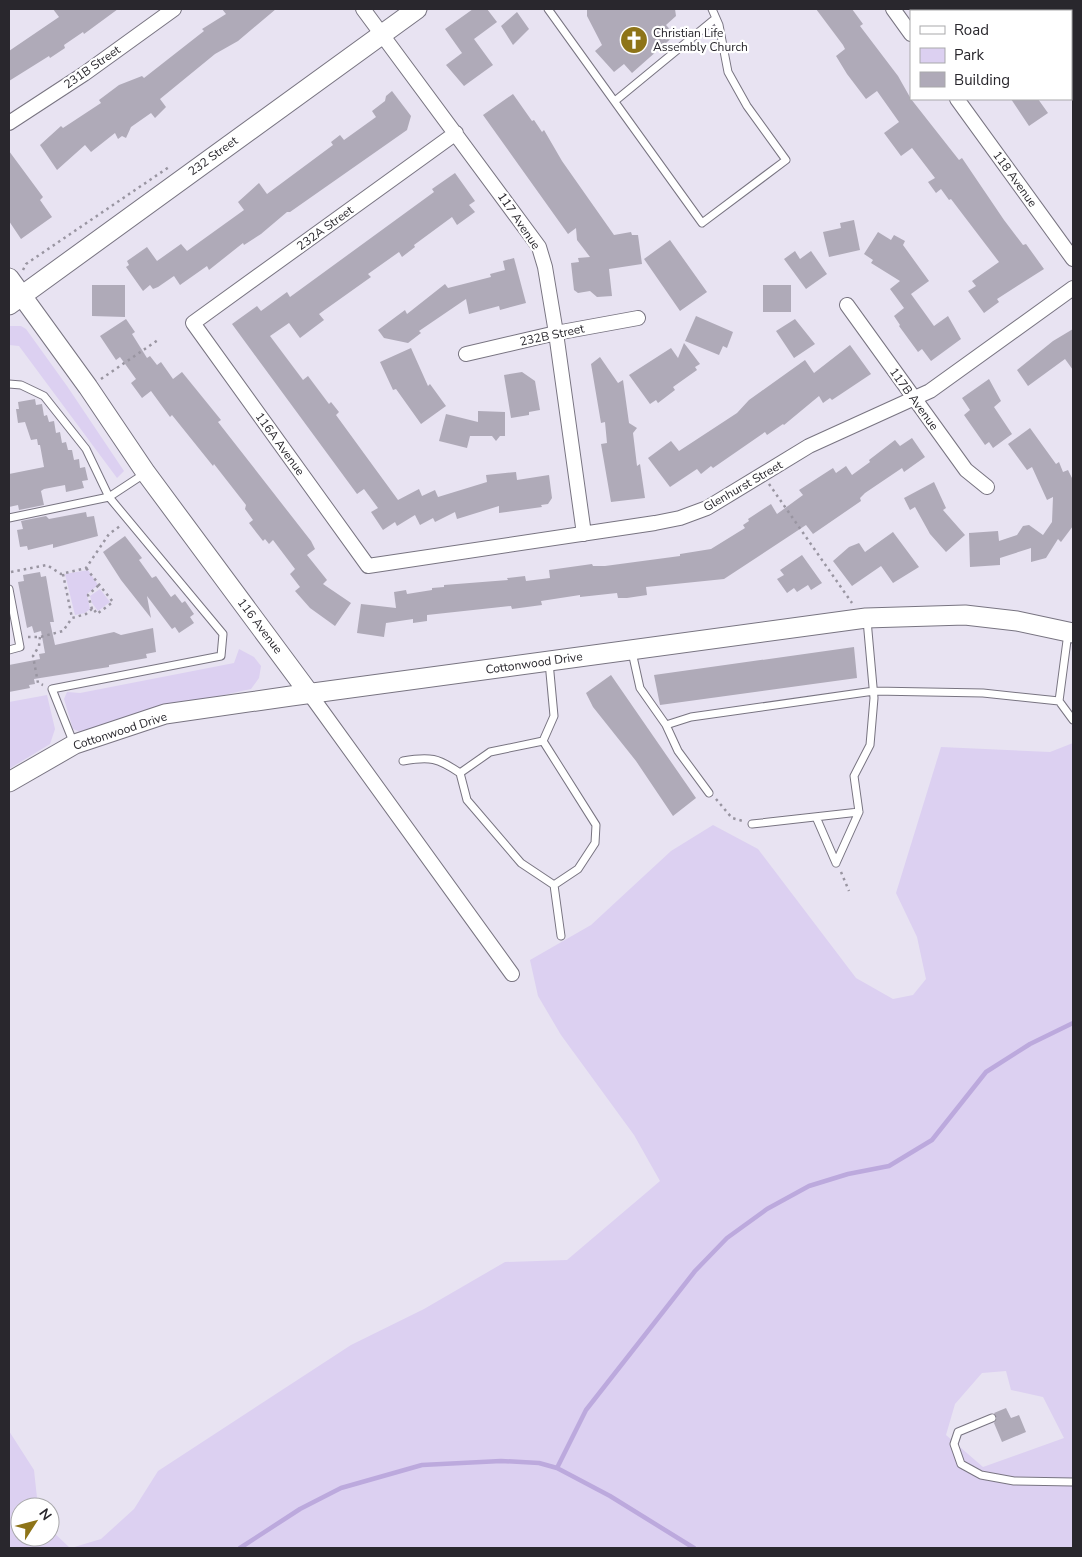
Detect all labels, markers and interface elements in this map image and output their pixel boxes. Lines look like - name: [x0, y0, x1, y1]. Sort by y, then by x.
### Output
- legend: [910, 10, 1072, 100]
- text: Road: [954, 20, 989, 40]
- church icon: Christian Life Assembly Church: [619, 25, 649, 55]
- place label: Christian Life Assembly Church: [653, 25, 748, 55]
- street label: 231B Street: [61, 41, 124, 92]
- text: Park: [954, 45, 984, 65]
- text: Building: [954, 70, 1010, 90]
- street label: 232 Street: [185, 132, 242, 179]
- street label: 118 Avenue: [989, 148, 1041, 210]
- street label: 117 Avenue: [494, 189, 544, 253]
- street label: 232A Street: [294, 202, 357, 254]
- street label: 232B Street: [518, 320, 586, 350]
- street label: 117B Avenue: [886, 365, 942, 433]
- street label: 116A Avenue: [252, 409, 308, 479]
- street label: Glenhurst Street: [700, 456, 786, 515]
- street label: 116 Avenue: [234, 595, 286, 657]
- street label: Cottonwood Drive: [484, 648, 584, 678]
- street label: Cottonwood Drive: [71, 708, 169, 754]
- north arrow: [10, 1497, 60, 1547]
- text: N: [34, 1505, 56, 1524]

